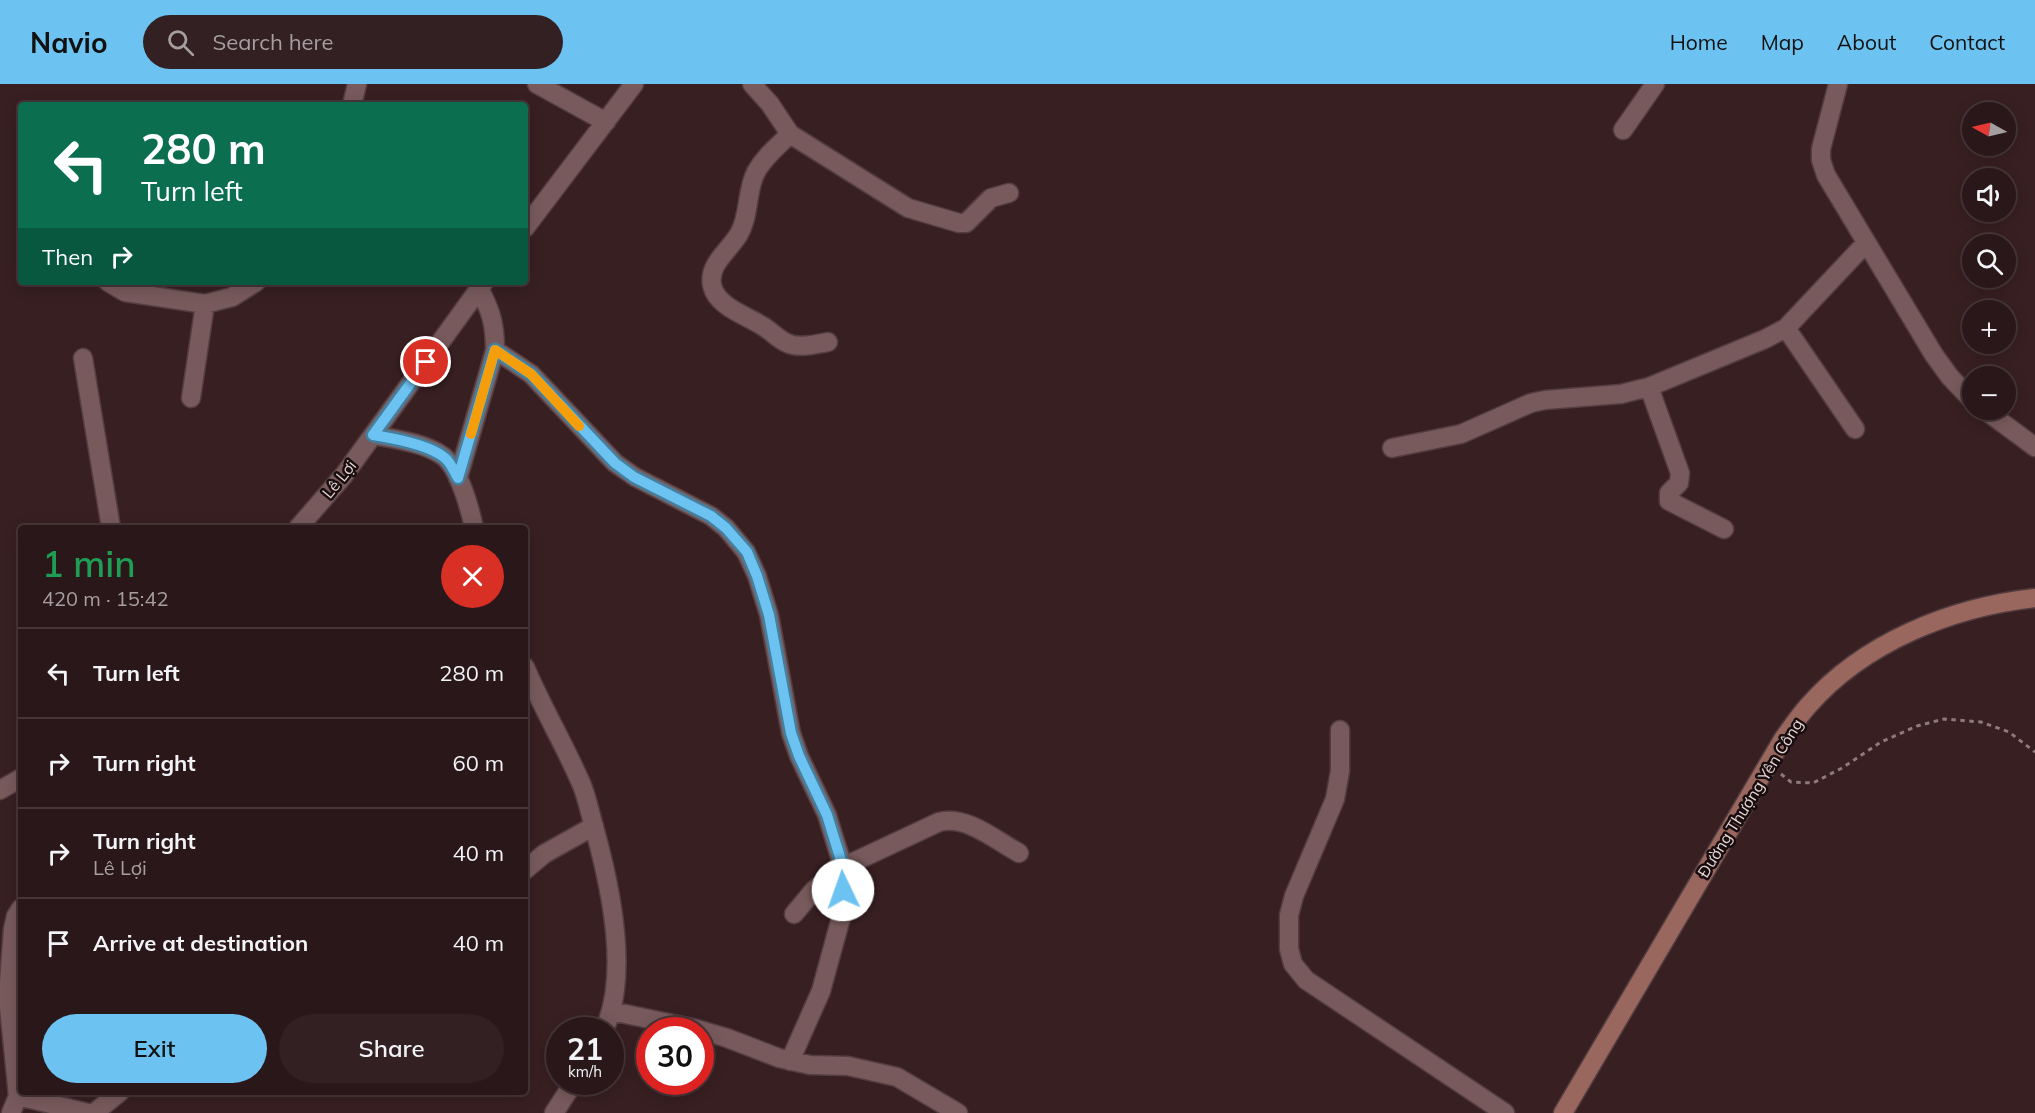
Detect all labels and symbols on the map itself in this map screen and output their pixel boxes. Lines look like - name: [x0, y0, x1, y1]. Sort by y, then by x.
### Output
- north arrow: [1962, 102, 2016, 156]
- pin: [400, 336, 451, 387]
- street label: Lê Lợi: [318, 456, 360, 502]
- street label: Đường Thượng Yên Công: [1693, 715, 1807, 881]
- position arrow: [811, 858, 875, 922]
- speed limit sign: 30: [636, 1017, 714, 1095]

